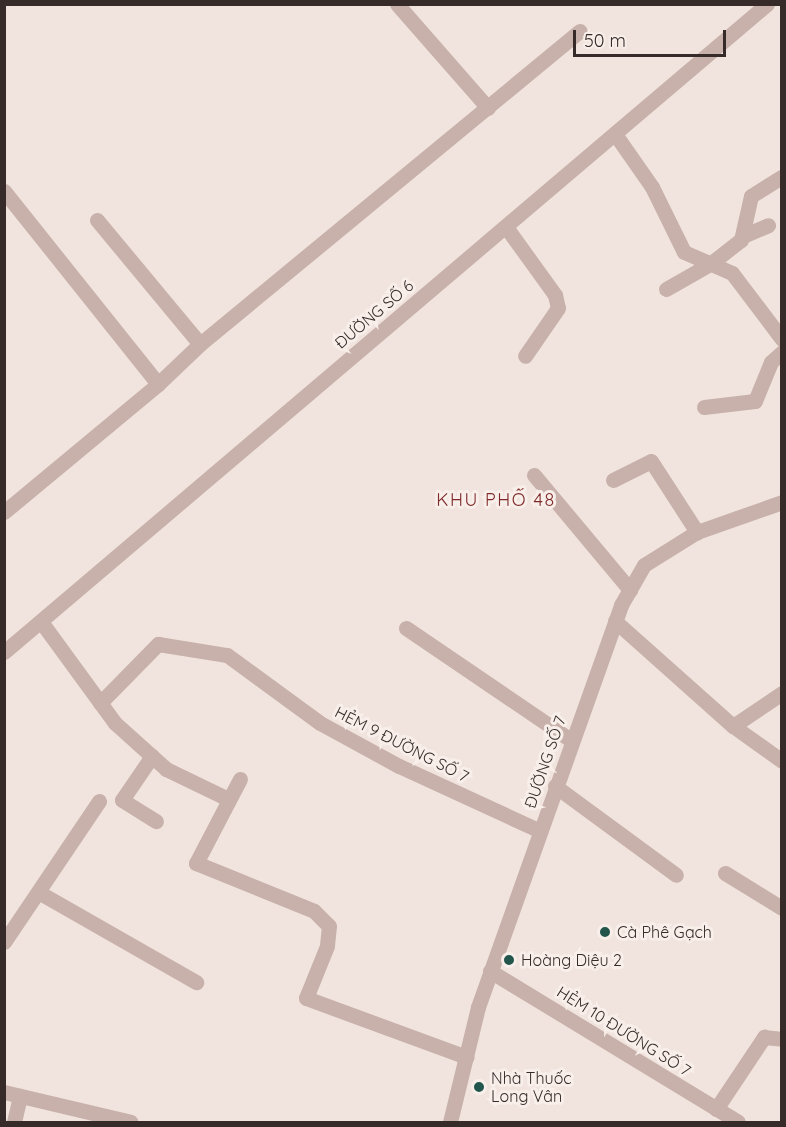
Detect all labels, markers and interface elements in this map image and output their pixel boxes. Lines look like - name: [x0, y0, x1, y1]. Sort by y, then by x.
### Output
- scale bar: [576, 18, 729, 56]
- text: 50 m: [584, 29, 626, 52]
- street label: ĐƯỜNG SỐ 6: [331, 276, 417, 352]
- district label: KHU PHỐ 48: [436, 489, 556, 511]
- street label: HẺM 9 ĐƯỜNG SỐ 7: [332, 702, 472, 786]
- street label: ĐƯỜNG SỐ 7: [520, 713, 570, 811]
- place label: Cà Phê Gạch: [617, 922, 712, 942]
- marker: Cà Phê Gạch: [598, 925, 612, 939]
- place label: Hoàng Diệu 2: [521, 950, 622, 970]
- marker: Hoàng Diệu 2: [502, 953, 516, 967]
- street label: HẺM 10 ĐƯỜNG SỐ 7: [554, 982, 694, 1080]
- place label: Nhà Thuốc Long Vân: [491, 1068, 572, 1106]
- marker: Nhà Thuốc Long Vân: [472, 1080, 486, 1094]

